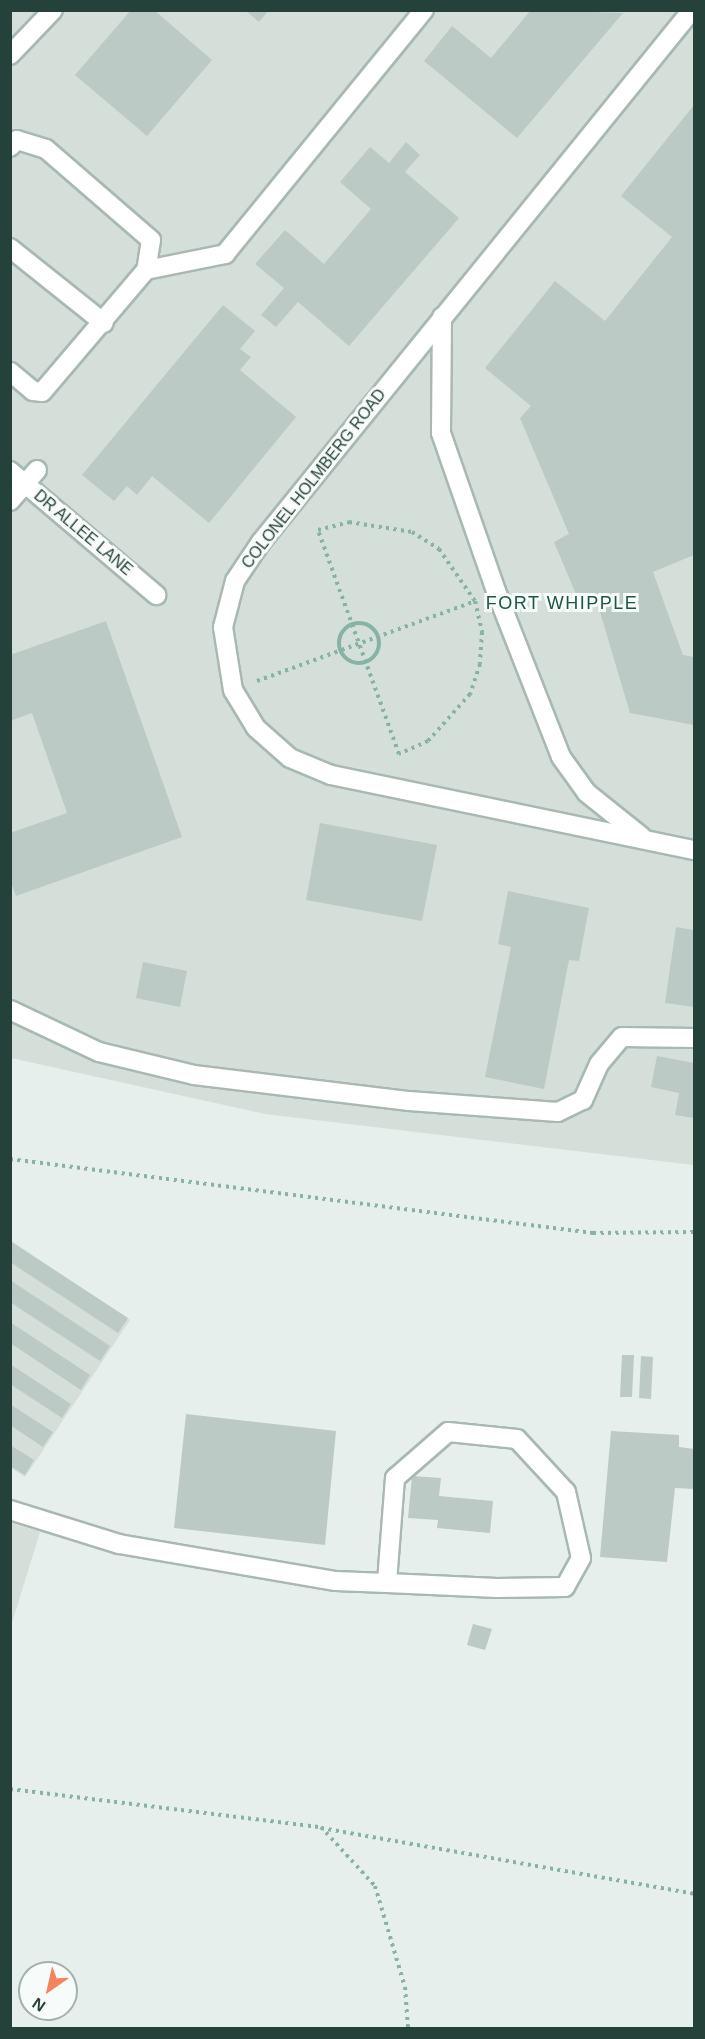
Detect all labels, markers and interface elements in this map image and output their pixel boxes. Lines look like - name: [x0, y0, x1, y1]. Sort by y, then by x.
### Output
- street label: COLONEL HOLMBERG ROAD: [238, 385, 390, 573]
- street label: DR ALLEE LANE: [29, 486, 137, 580]
- district label: FORT WHIPPLE: [486, 592, 638, 614]
- north arrow: [18, 1961, 78, 2021]
- text: N: [29, 1994, 48, 2015]

